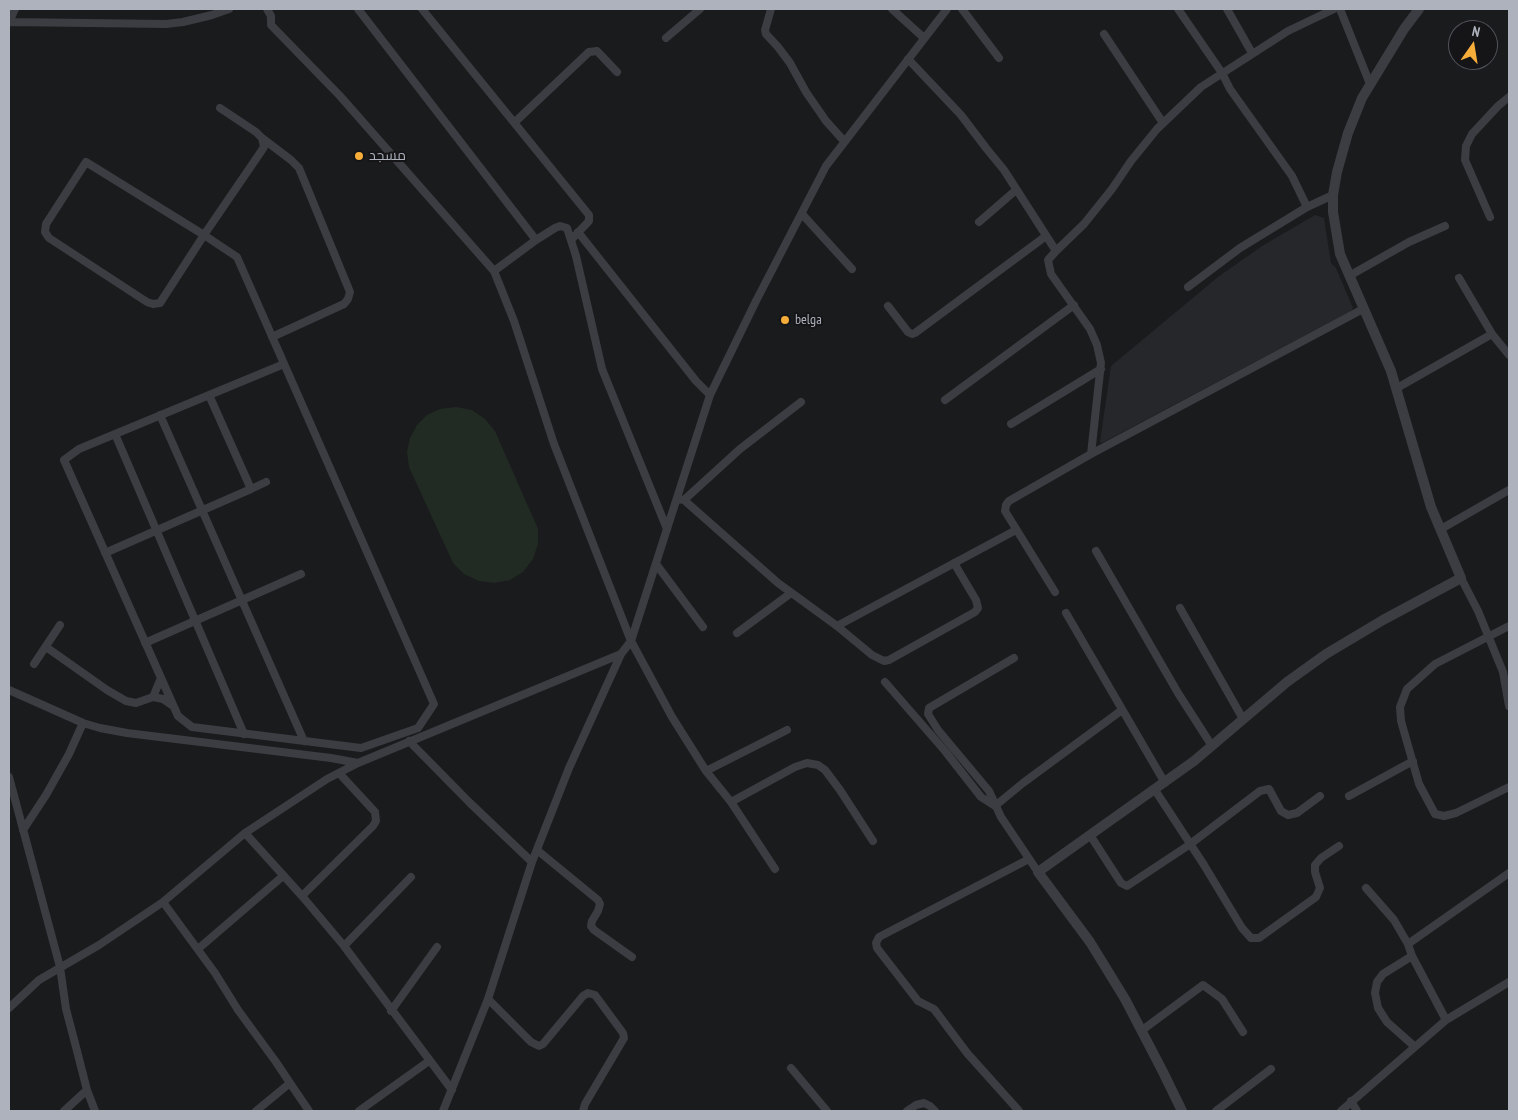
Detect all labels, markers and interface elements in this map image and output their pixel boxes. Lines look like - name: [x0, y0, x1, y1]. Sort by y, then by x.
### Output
- north arrow: [1448, 20, 1498, 70]
- text: N: [1470, 22, 1482, 41]
- place label: مسجد: [369, 148, 406, 164]
- marker: مسجد: [353, 150, 365, 162]
- place label: belga: [795, 312, 822, 328]
- marker: belga: [779, 314, 791, 326]

